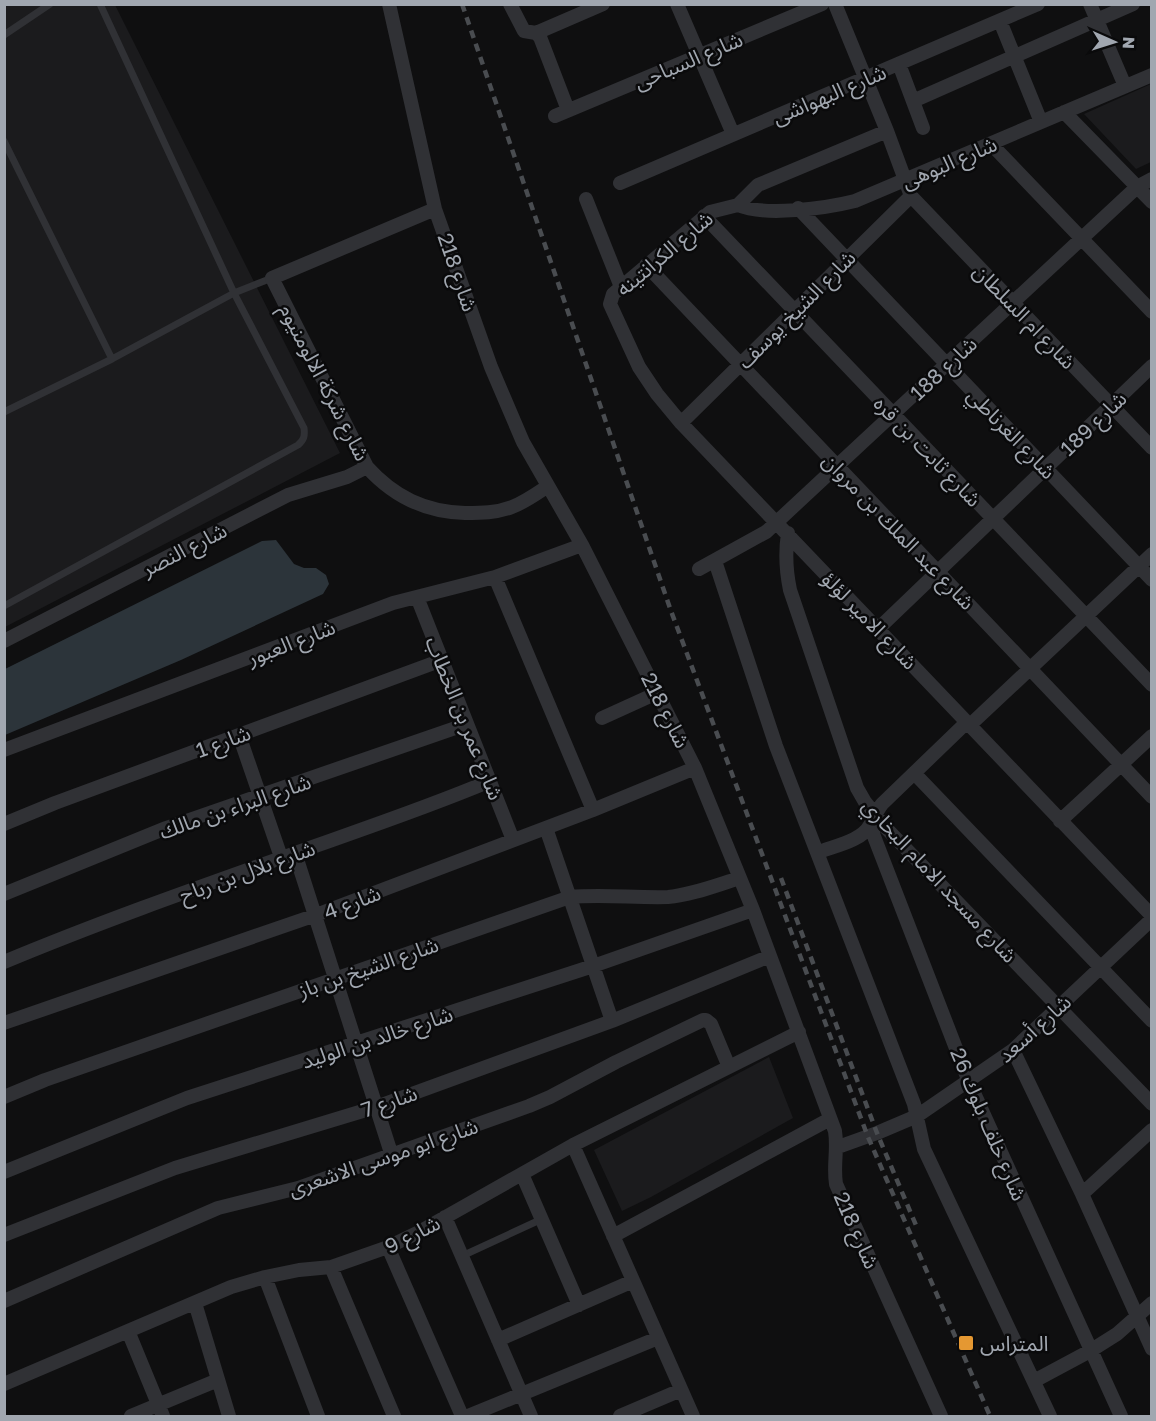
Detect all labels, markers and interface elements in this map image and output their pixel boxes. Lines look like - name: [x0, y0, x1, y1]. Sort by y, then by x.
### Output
- north arrow: [1084, 12, 1144, 72]
- street label: شارع السباحى: [630, 25, 747, 97]
- text: N: [1119, 36, 1139, 49]
- street label: شارع البهواشى: [768, 58, 891, 132]
- street label: شارع البوهى: [897, 130, 1002, 197]
- street label: شارع الكرانتينه: [610, 205, 720, 303]
- street label: شارع 218: [430, 229, 484, 316]
- street label: شارع الشيخ يوسف: [731, 244, 863, 376]
- street label: شارع ام السلطان: [965, 258, 1082, 377]
- street label: شارع شركة الالومنيوم: [271, 299, 376, 467]
- street label: شارع 188: [904, 331, 984, 408]
- street label: شارع الغرناطي: [959, 382, 1062, 487]
- street label: شارع 189: [1055, 385, 1134, 463]
- street label: شارع ثابت بن قره: [866, 390, 987, 514]
- street label: شارع عبد الملك بن مروان: [815, 447, 981, 617]
- street label: شارع النصر: [136, 517, 232, 585]
- street label: شارع الامير لؤلؤ: [815, 565, 923, 677]
- street label: شارع العبور: [242, 613, 340, 674]
- street label: شارع عمر بن الخطاب: [418, 632, 510, 805]
- street label: شارع 218: [633, 668, 696, 754]
- street label: شارع 1: [192, 719, 255, 766]
- street label: شارع البراء بن مالك: [156, 768, 315, 847]
- street label: شارع مسجد الامام البخاري: [854, 792, 1023, 970]
- street label: شارع بلال بن رباح: [175, 834, 320, 910]
- street label: شارع 4: [320, 879, 385, 928]
- street label: شارع الشيخ بن باز: [293, 931, 443, 1006]
- street label: شارع أسعد: [992, 988, 1078, 1070]
- street label: شارع خالد بن الوليد: [298, 1000, 457, 1077]
- street label: شارع خلف بلوك 26: [942, 1044, 1033, 1206]
- street label: شارع 7: [358, 1079, 421, 1125]
- street label: شارع ابو موسى الاشعرى: [285, 1112, 482, 1205]
- street label: شارع 218: [826, 1188, 885, 1274]
- street label: شارع 9: [380, 1209, 446, 1262]
- place label: المتراس: [980, 1330, 1049, 1356]
- marker: المتراس: [957, 1334, 975, 1352]

